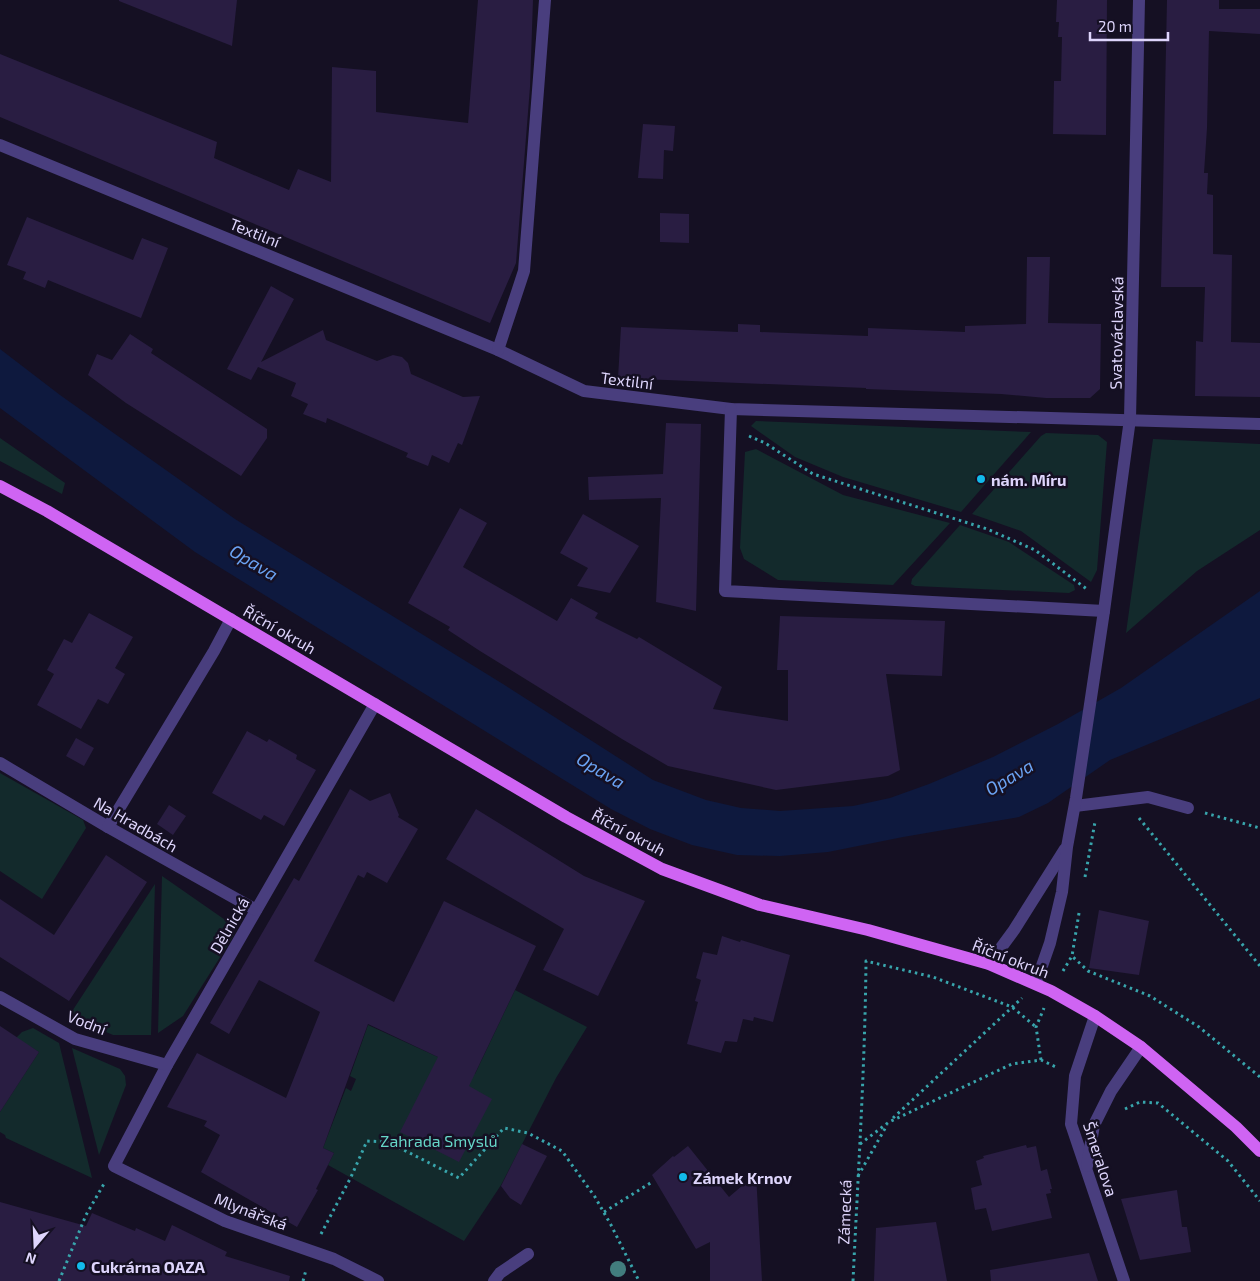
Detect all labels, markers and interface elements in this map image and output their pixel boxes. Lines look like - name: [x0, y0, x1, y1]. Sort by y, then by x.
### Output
- scale bar: [1090, 10, 1168, 42]
- text: 20 m: [1098, 17, 1132, 35]
- street label: Textilní: [227, 213, 284, 251]
- street label: Svatováclavská: [1106, 276, 1126, 390]
- street label: Textilní: [600, 367, 655, 393]
- place label: nám. Míru: [991, 470, 1067, 489]
- marker: nám. Míru: [975, 473, 987, 485]
- water label: Opava: [226, 539, 282, 585]
- street label: Říční okruh: [240, 601, 320, 657]
- water label: Opava: [573, 747, 629, 793]
- water label: Opava: [981, 754, 1037, 800]
- street label: Na Hradbách: [91, 792, 181, 856]
- street label: Říční okruh: [589, 805, 669, 859]
- street label: Dělnická: [205, 893, 253, 957]
- street label: Říční okruh: [970, 935, 1052, 981]
- street label: Vodní: [65, 1006, 110, 1039]
- street label: Šmeralova: [1080, 1119, 1122, 1199]
- park label: Zahrada Smyslů: [380, 1131, 498, 1150]
- place label: Zámek Krnov: [693, 1168, 792, 1187]
- marker: Zámek Krnov: [677, 1171, 689, 1183]
- street label: Zámecká: [833, 1179, 855, 1245]
- street label: Mlynářská: [212, 1188, 290, 1234]
- north arrow: [10, 1221, 60, 1271]
- text: N: [23, 1249, 38, 1268]
- place label: Cukrárna OAZA: [91, 1257, 206, 1276]
- marker: Cukrárna OAZA: [75, 1260, 87, 1272]

